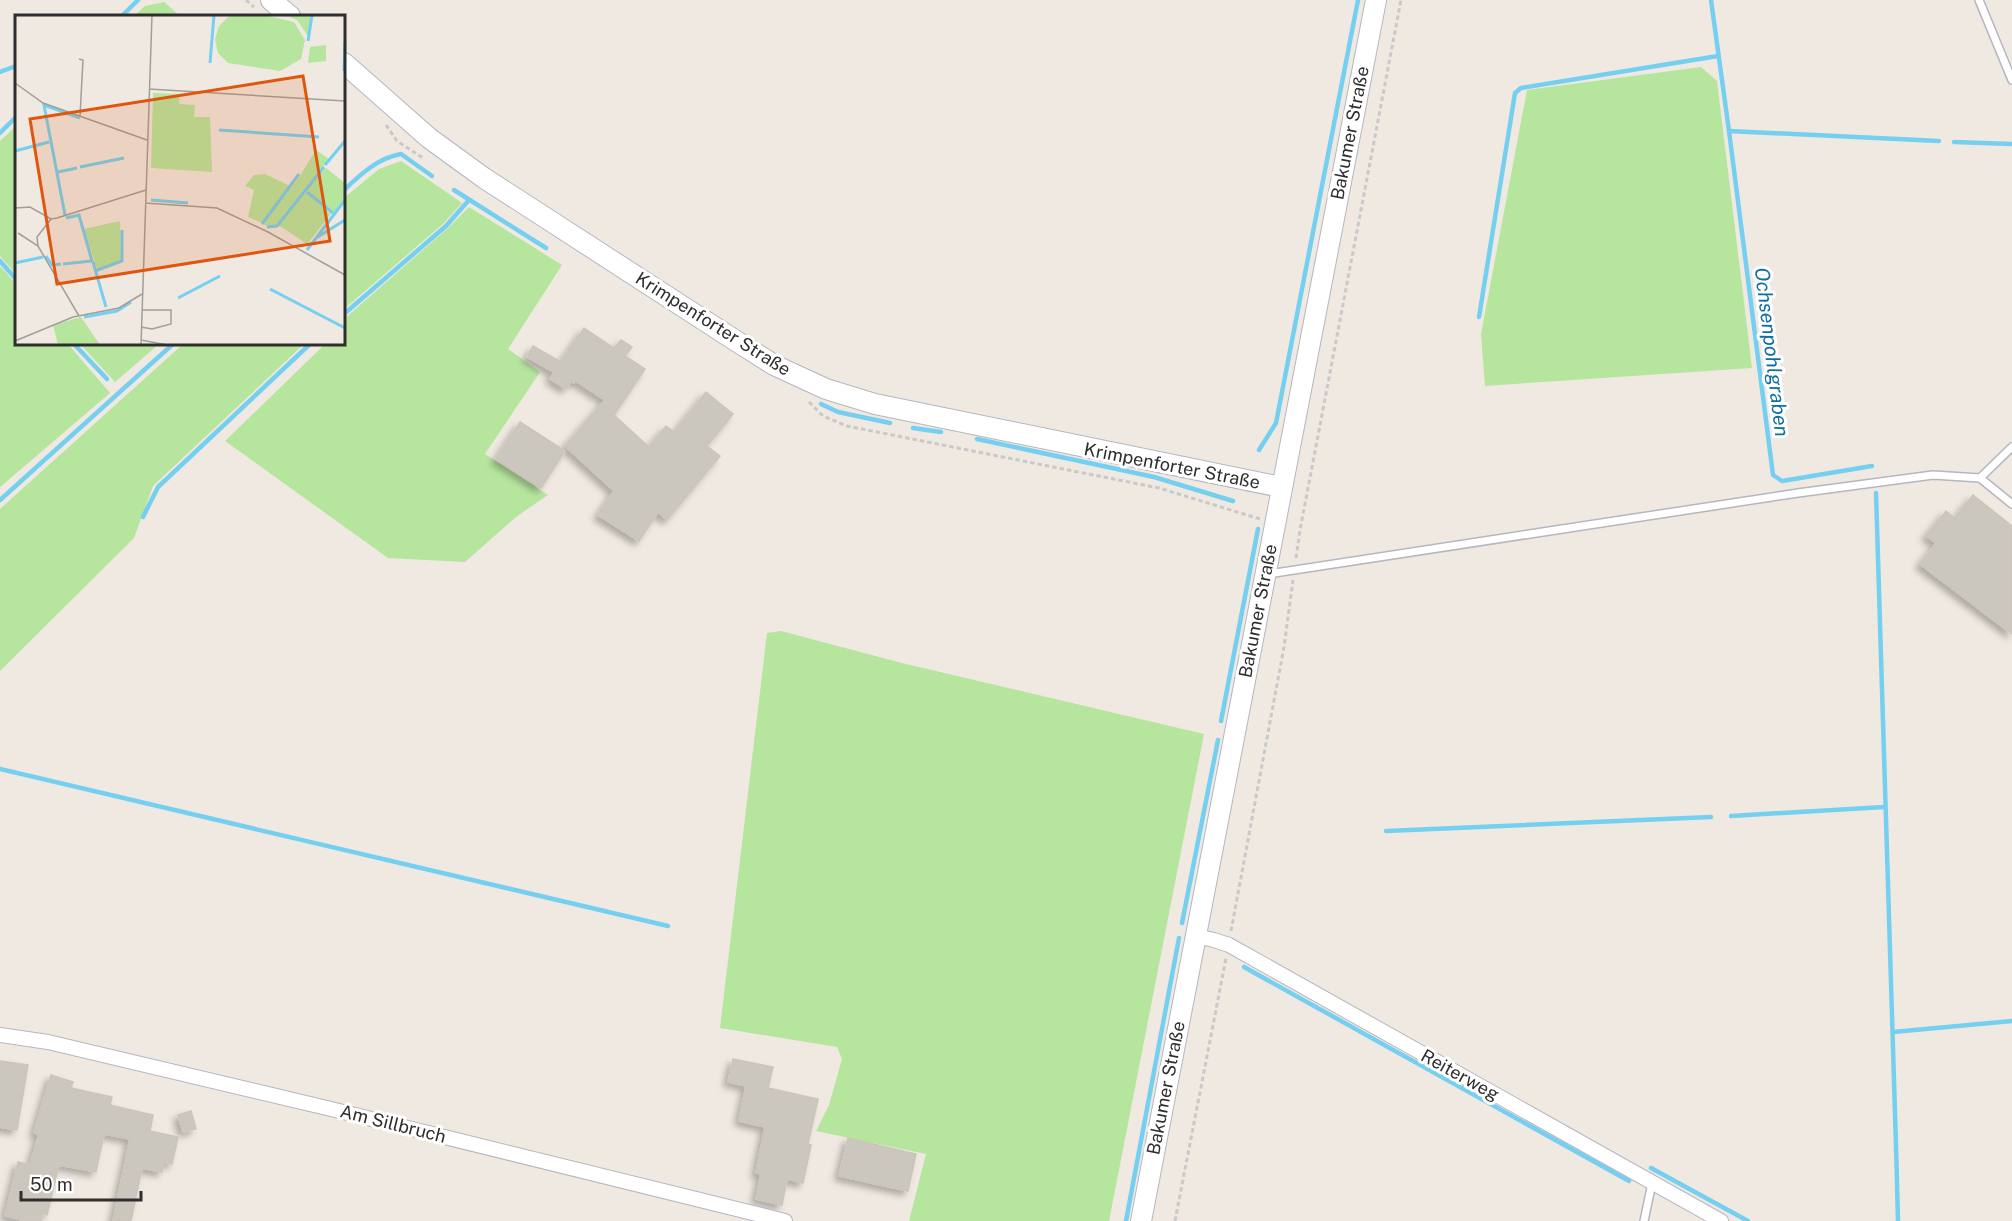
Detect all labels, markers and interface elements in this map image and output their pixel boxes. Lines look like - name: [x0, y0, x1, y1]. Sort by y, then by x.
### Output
- inset map: [15, 15, 345, 345]
- street label: Bakumer Straße: [1326, 64, 1373, 202]
- water label: Ochsenpohlgraben: [1750, 266, 1794, 438]
- street label: Krimpenforter Straße: [632, 267, 795, 380]
- street label: Krimpenforter Straße: [1082, 438, 1262, 493]
- street label: Bakumer Straße: [1234, 542, 1281, 680]
- street label: Bakumer Straße: [1142, 1019, 1189, 1157]
- street label: Reiterweg: [1418, 1045, 1503, 1105]
- street label: Am Sillbruch: [338, 1100, 448, 1147]
- scale bar: [21, 1164, 141, 1202]
- text: 50 m: [30, 1174, 73, 1195]

